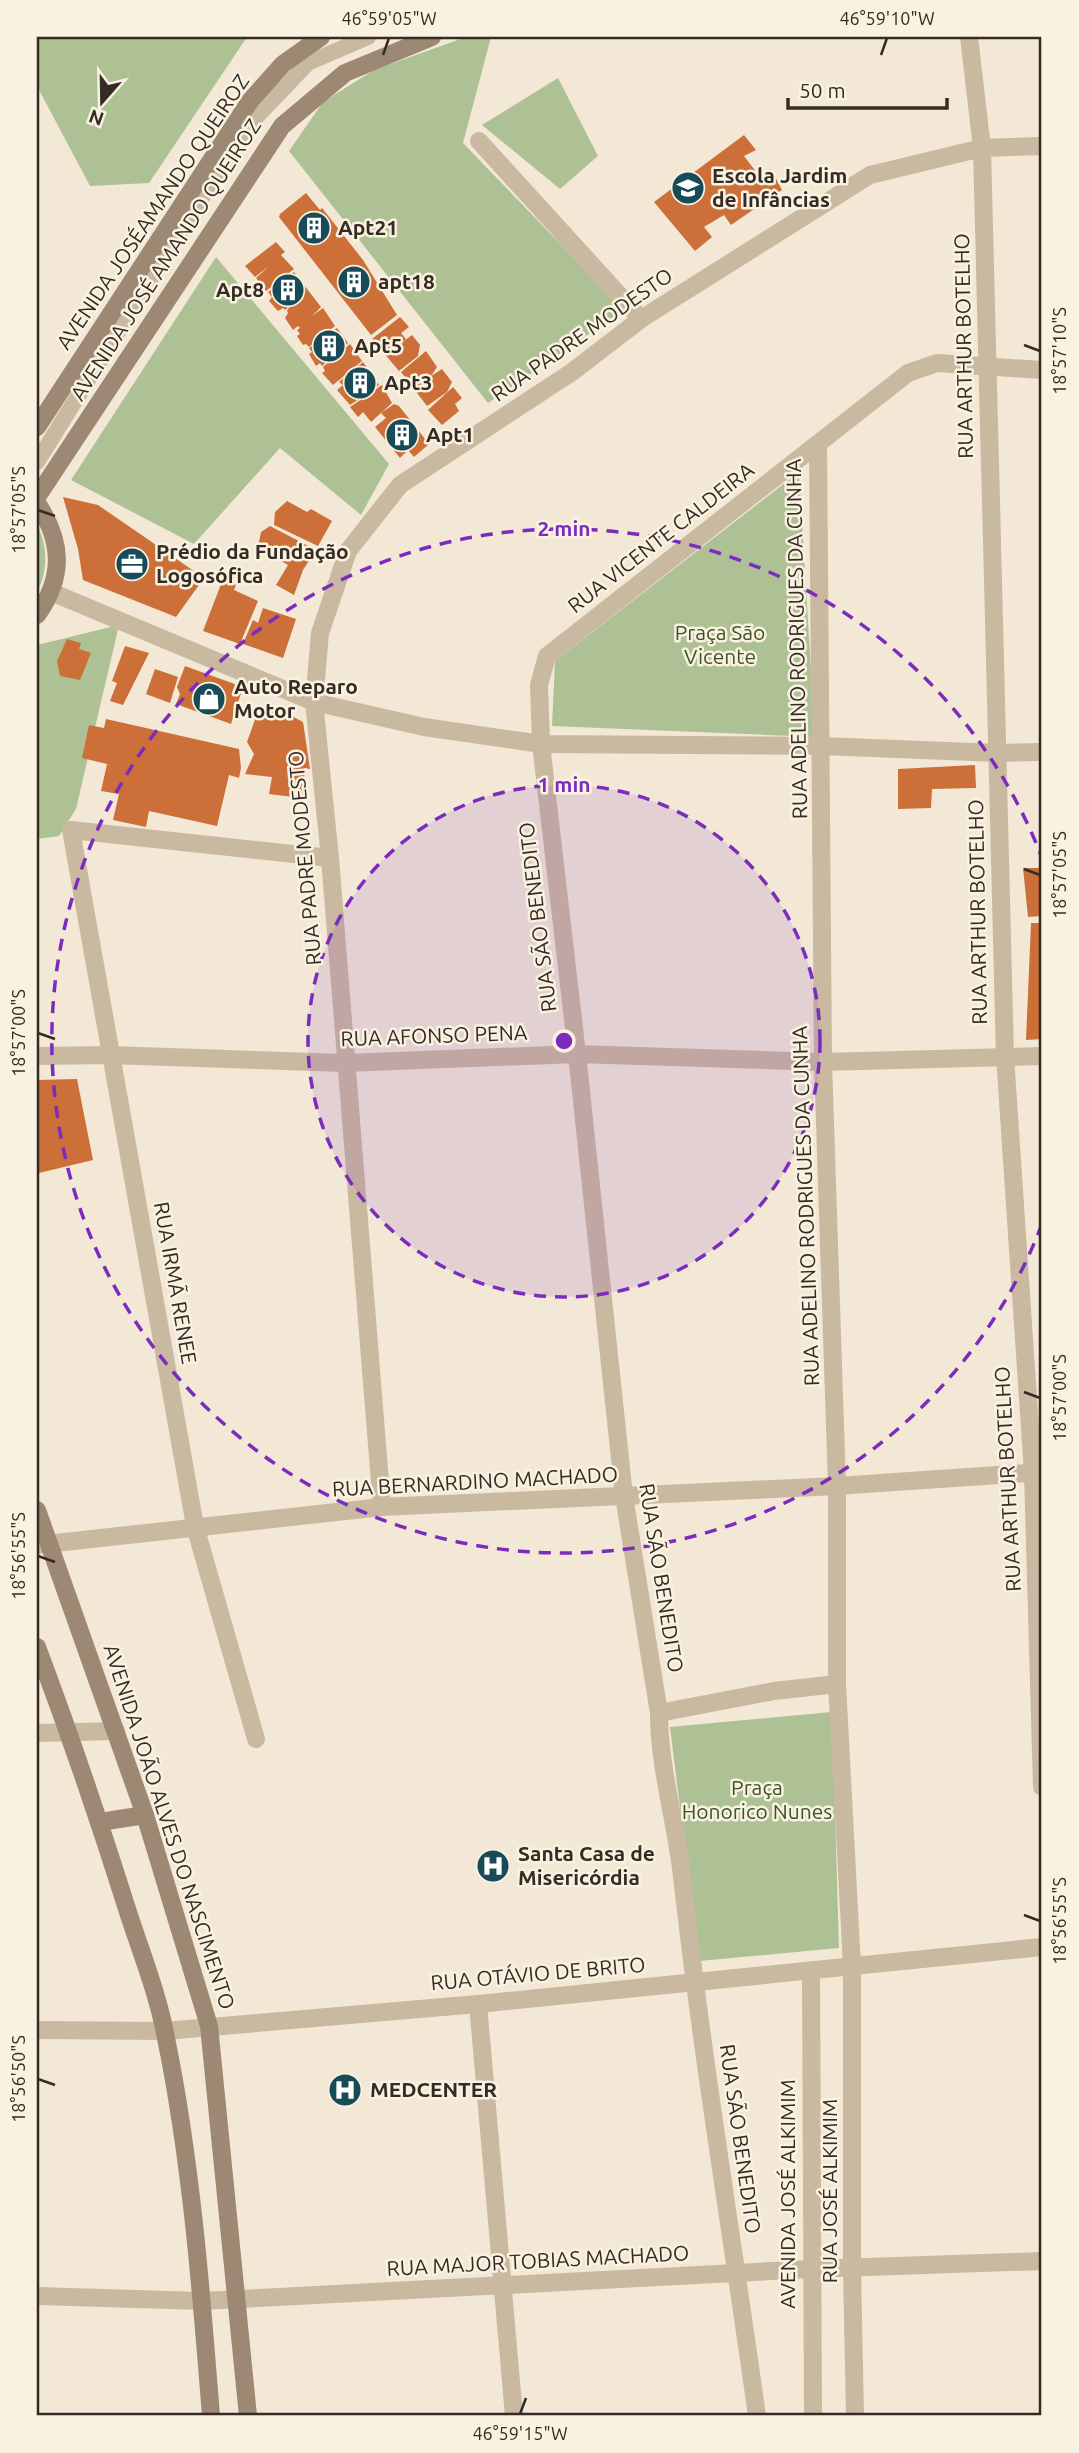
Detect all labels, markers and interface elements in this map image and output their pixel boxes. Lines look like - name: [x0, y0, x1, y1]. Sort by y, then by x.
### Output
- text: 46°59'05"W: [341, 8, 437, 28]
- text: 46°59'10"W: [839, 8, 935, 28]
- north arrow: [66, 66, 136, 136]
- scale bar: [788, 66, 948, 110]
- street label: AVENIDA JOSÉAMANDO QUEIROZ: [51, 70, 255, 354]
- text: 50 m: [799, 78, 846, 102]
- street label: AVENIDA JOSÉ AMANDO QUEIROZ: [65, 114, 265, 405]
- place label: Escola Jardim de Infâncias: [712, 163, 847, 211]
- school or university icon: Escola Jardim de Infâncias: [669, 169, 707, 207]
- building icon: Apt21: [295, 209, 333, 247]
- place label: Apt21: [338, 215, 398, 239]
- street label: RUA ARTHUR BOTELHO: [949, 233, 977, 459]
- building icon: apt18: [335, 263, 373, 301]
- street label: RUA PADRE MODESTO: [486, 263, 677, 406]
- place label: apt18: [378, 269, 435, 293]
- building icon: Apt8: [269, 271, 307, 309]
- place label: Apt8: [216, 277, 264, 301]
- text: 18°57'10"S: [1049, 307, 1069, 395]
- building icon: Apt5: [310, 327, 348, 365]
- place label: Apt5: [354, 333, 402, 357]
- building icon: Apt3: [341, 364, 379, 402]
- place label: Apt3: [384, 370, 432, 394]
- building icon: Apt1: [383, 416, 421, 454]
- place label: Apt1: [426, 422, 474, 446]
- street label: RUA VICENTE CALDEIRA: [563, 457, 758, 617]
- street label: RUA ADELINO RODRIGUES DA CUNHA: [781, 458, 811, 819]
- text: 18°57'05"S: [8, 466, 28, 554]
- text: 2 min: [537, 516, 591, 540]
- place label: Prédio da Fundação Logosófica: [156, 539, 349, 587]
- office icon: Prédio da Fundação Logosófica: [113, 545, 151, 583]
- park label: Praça São Vicente: [675, 620, 765, 668]
- place label: Auto Reparo Motor: [234, 674, 358, 722]
- shop icon: Auto Reparo Motor: [190, 680, 228, 718]
- street label: RUA PADRE MODESTO: [283, 750, 325, 966]
- text: 1 min: [537, 772, 591, 796]
- street label: RUA ARTHUR BOTELHO: [963, 799, 991, 1025]
- street label: RUA SÃO BENEDITO: [513, 821, 561, 1013]
- text: 18°57'05"S: [1049, 831, 1069, 919]
- text: 18°57'00"S: [8, 989, 28, 1077]
- street label: RUA AFONSO PENA: [340, 1020, 528, 1050]
- street label: RUA ADELINO RODRIGUES DA CUNHA: [787, 1025, 823, 1387]
- centre of rings: [552, 1029, 576, 1053]
- street label: RUA IRMÃ RENEE: [150, 1200, 202, 1366]
- text: 18°57'00"S: [1049, 1354, 1069, 1442]
- street label: RUA ARTHUR BOTELHO: [989, 1366, 1025, 1592]
- street label: RUA BERNARDINO MACHADO: [331, 1462, 618, 1500]
- street label: RUA SÃO BENEDITO: [635, 1482, 689, 1674]
- text: 18°56'55"S: [8, 1512, 28, 1600]
- street label: AVENIDA JOÃO ALVES DO NASCIMENTO: [99, 1641, 240, 2012]
- park label: Praça Honorico Nunes: [682, 1775, 832, 1823]
- place label: Santa Casa de Misericórdia: [518, 1841, 655, 1889]
- hospital icon: Santa Casa de Misericórdia: [474, 1847, 512, 1885]
- text: 18°56'55"S: [1049, 1877, 1069, 1965]
- street label: RUA OTÁVIO DE BRITO: [430, 1952, 646, 1994]
- text: 18°56'50"S: [8, 2035, 28, 2123]
- street label: RUA SÃO BENEDITO: [716, 2043, 766, 2235]
- hospital icon: MEDCENTER: [326, 2071, 364, 2109]
- place label: MEDCENTER: [370, 2077, 497, 2101]
- street label: AVENIDA JOSÉ ALKIMIM: [775, 2079, 799, 2309]
- street label: RUA JOSÉ ALKIMIM: [817, 2099, 841, 2283]
- street label: RUA MAJOR TOBIAS MACHADO: [386, 2240, 690, 2280]
- text: 46°59'15"W: [472, 2423, 568, 2443]

